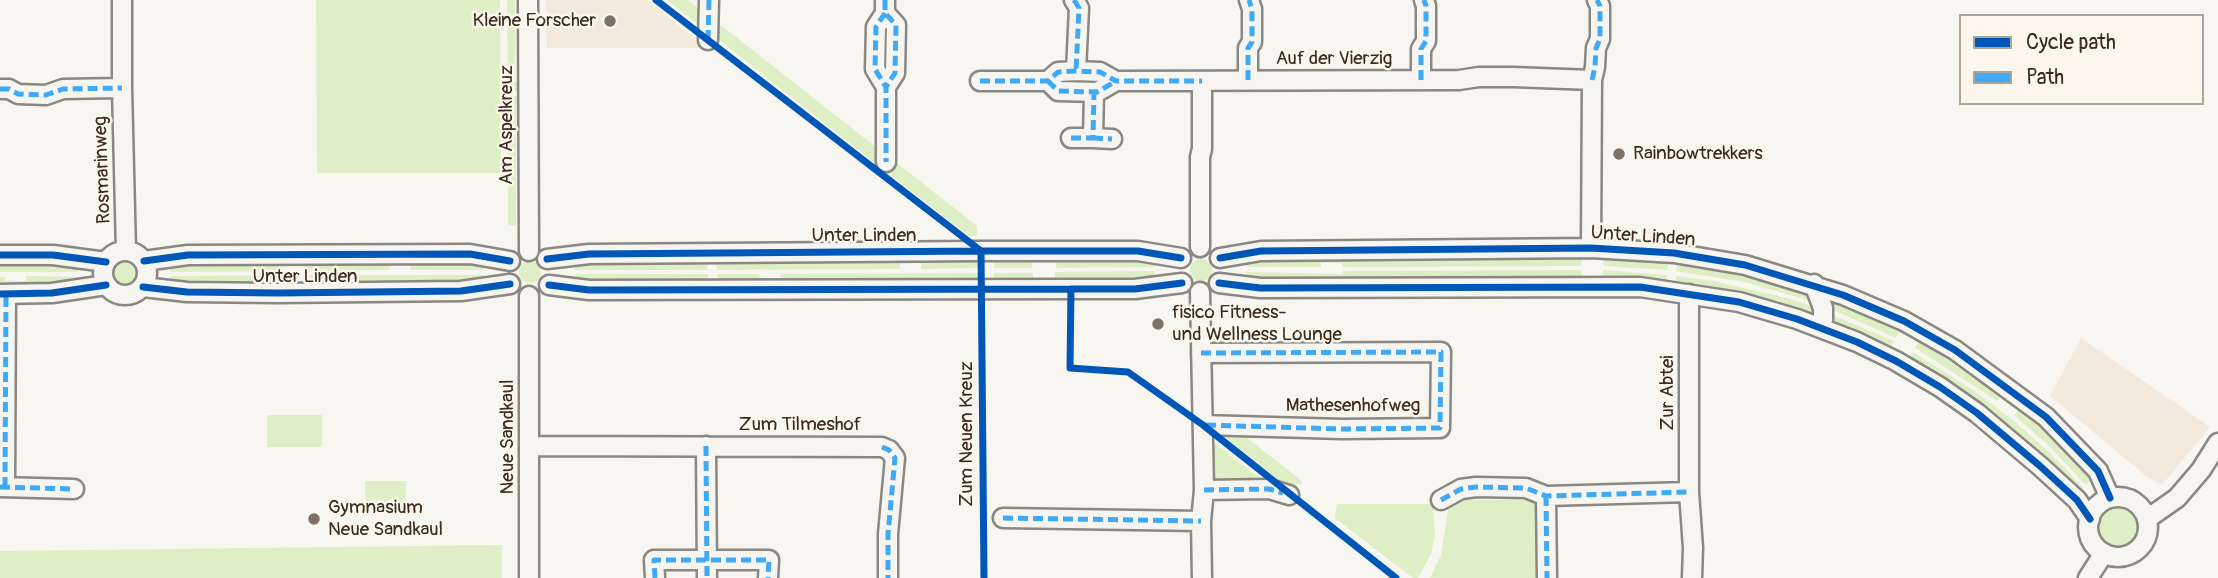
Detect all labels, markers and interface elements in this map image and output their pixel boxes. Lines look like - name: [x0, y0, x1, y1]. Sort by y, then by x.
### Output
- place label: Kleine Forscher: [473, 10, 596, 32]
- marker: Kleine Forscher: [602, 13, 618, 29]
- legend: [1959, 14, 2204, 105]
- text: Cycle path: [2026, 29, 2116, 56]
- street label: Auf der Vierzig: [1276, 48, 1392, 70]
- text: Path: [2026, 64, 2064, 91]
- street label: Am Aspelkreuz: [496, 65, 518, 185]
- street label: Rosmarinweg: [90, 116, 116, 224]
- place label: Rainbowtrekkers: [1633, 143, 1763, 165]
- marker: Rainbowtrekkers: [1611, 146, 1627, 162]
- street label: Unter Linden: [1590, 222, 1696, 252]
- street label: Unter Linden: [812, 225, 916, 247]
- street label: Unter Linden: [253, 266, 357, 288]
- place label: fisico Fitness- und Wellness Lounge: [1172, 302, 1342, 346]
- marker: fisico Fitness- und Wellness Lounge: [1150, 316, 1166, 332]
- street label: Zur Abtei: [1657, 355, 1679, 431]
- street label: Zum Neuen Kreuz: [956, 361, 978, 507]
- street label: Neue Sandkaul: [497, 379, 519, 495]
- street label: Mathesenhofweg: [1286, 395, 1420, 417]
- street label: Zum Tilmeshof: [739, 414, 861, 436]
- place label: Gymnasium Neue Sandkaul: [328, 497, 443, 541]
- marker: Gymnasium Neue Sandkaul: [306, 511, 322, 527]

